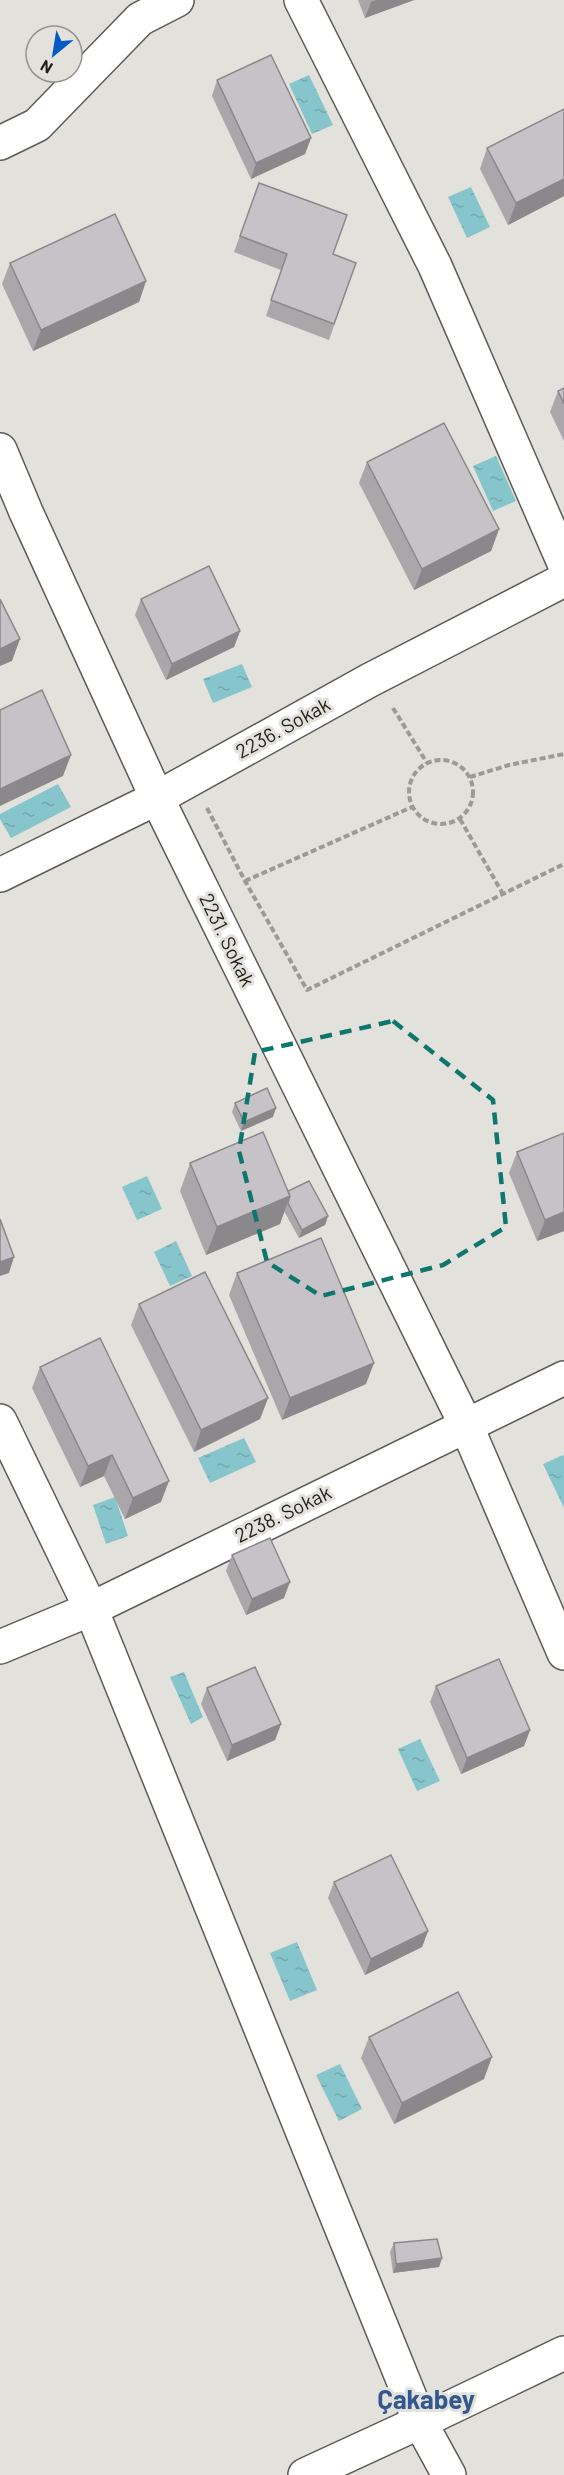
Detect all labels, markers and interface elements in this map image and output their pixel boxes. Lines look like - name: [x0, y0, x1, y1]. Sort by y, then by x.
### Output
- north arrow: [24, 24, 84, 84]
- text: N: [37, 57, 56, 78]
- street label: 2236. Sokak: [231, 691, 334, 763]
- street label: 2231. Sokak: [195, 889, 261, 990]
- street label: 2238. Sokak: [230, 1479, 335, 1547]
- district label: Çakabey: [377, 2383, 475, 2414]

